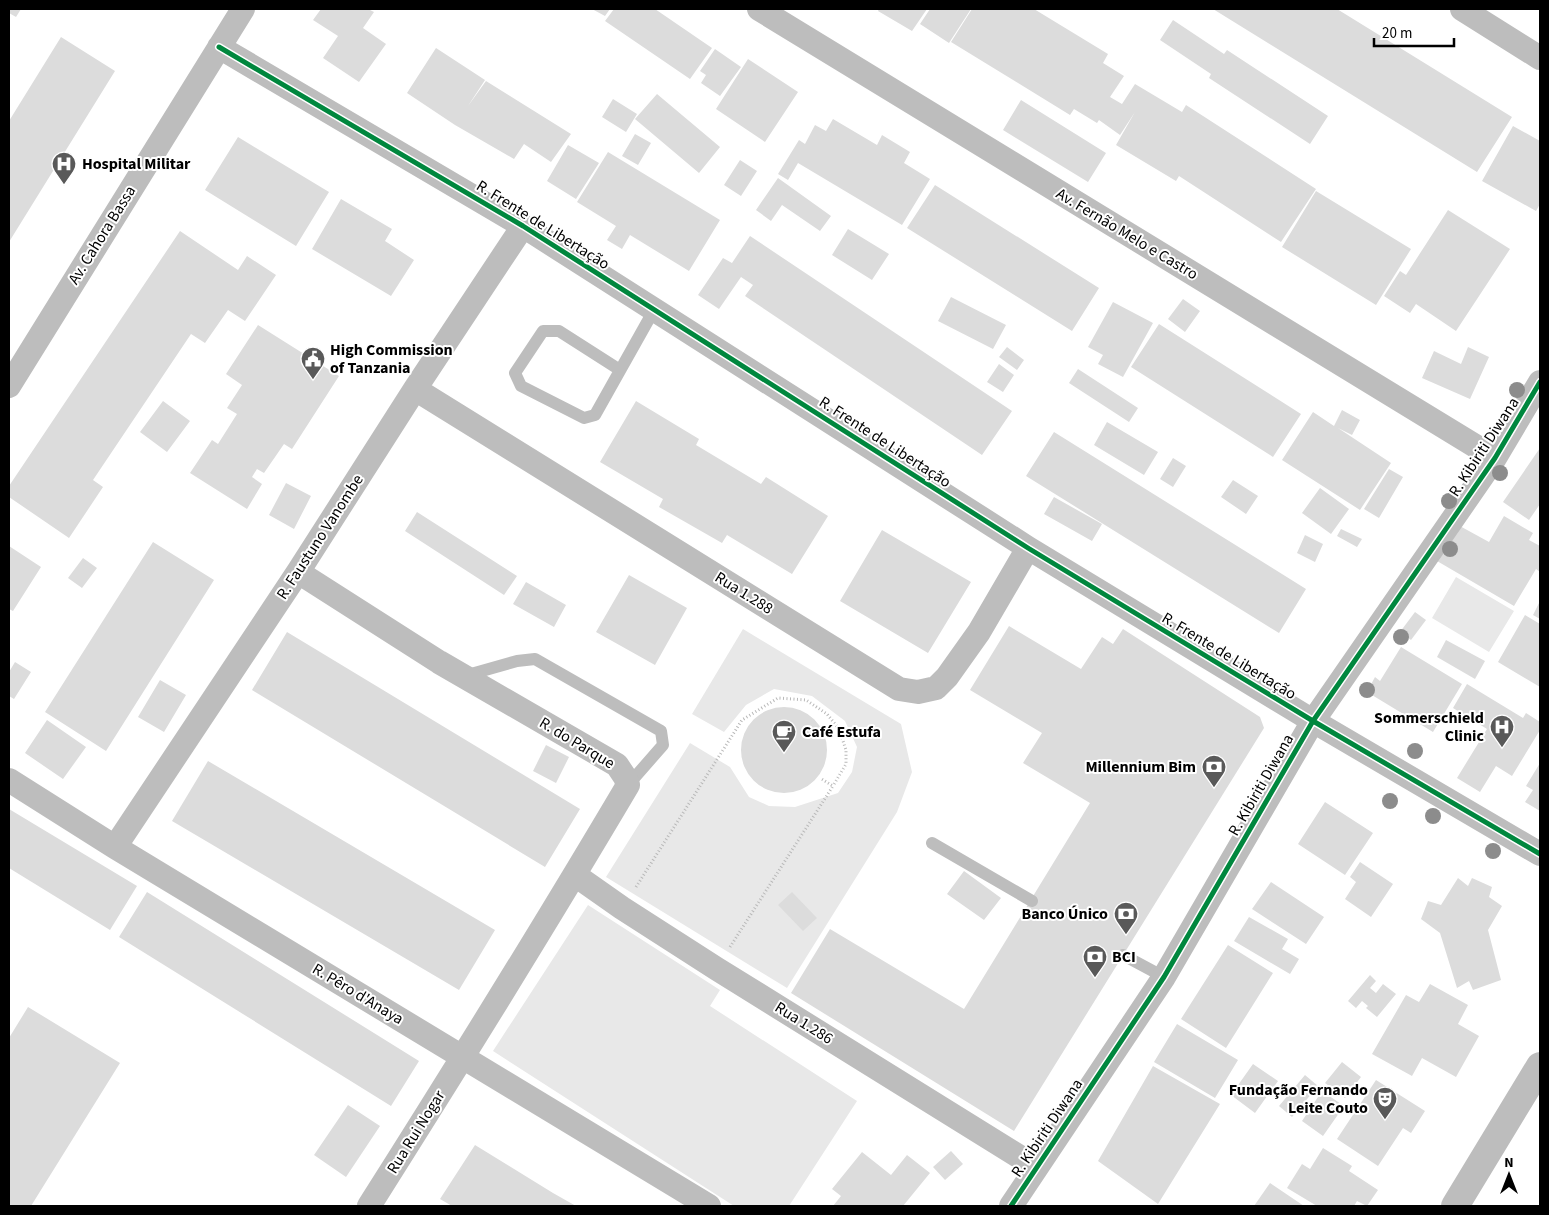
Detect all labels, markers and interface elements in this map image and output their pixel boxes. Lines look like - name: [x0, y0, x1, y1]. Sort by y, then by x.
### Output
- scale bar: [1374, 15, 1454, 47]
- text: 20 m: [1382, 23, 1412, 44]
- hospital icon: Hospital Militar: [51, 151, 77, 185]
- place label: Hospital Militar: [82, 153, 191, 175]
- street label: R. Frente de Libertação: [472, 175, 614, 275]
- street label: Av. Cahora Bassa: [63, 181, 141, 289]
- street label: Av. Fernão Melo e Castro: [1052, 183, 1202, 285]
- place label: High Commission of Tanzania: [330, 339, 453, 379]
- public building icon: High Commission of Tanzania: [300, 346, 326, 380]
- street label: R. Frente de Libertação: [815, 391, 955, 493]
- street label: R. Kibiriti Diwana: [1444, 393, 1524, 501]
- street label: R. Faustuno Vanombe: [271, 470, 369, 604]
- street label: Rua 1.288: [711, 566, 777, 620]
- street label: R. Frente de Libertação: [1158, 607, 1300, 705]
- place label: Sommerschield Clinic: [1374, 707, 1484, 747]
- street label: R. do Parque: [535, 712, 619, 774]
- hospital icon: Sommerschield Clinic: [1489, 714, 1515, 748]
- cafe icon: Café Estufa: [771, 719, 797, 753]
- place label: Café Estufa: [802, 721, 881, 743]
- street label: R. Kibiriti Diwana: [1223, 730, 1299, 840]
- bank icon: Millennium Bim: [1201, 754, 1227, 788]
- place label: Millennium Bim: [1085, 756, 1196, 778]
- bank icon: Banco Único: [1113, 901, 1139, 935]
- place label: Banco Único: [1021, 903, 1108, 925]
- bank icon: BCI: [1082, 944, 1108, 978]
- place label: BCI: [1112, 946, 1136, 968]
- street label: R. Pêro d'Anaya: [308, 958, 408, 1030]
- street label: Rua 1.286: [771, 996, 837, 1050]
- street label: R. Kibiriti Diwana: [1006, 1074, 1088, 1182]
- place label: Fundação Fernando Leite Couto: [1229, 1079, 1368, 1119]
- street label: Rua Rui Nogar: [382, 1086, 451, 1178]
- theatre icon: Fundação Fernando Leite Couto: [1372, 1086, 1398, 1120]
- north arrow: [1484, 1150, 1534, 1200]
- text: N: [1504, 1153, 1514, 1173]

